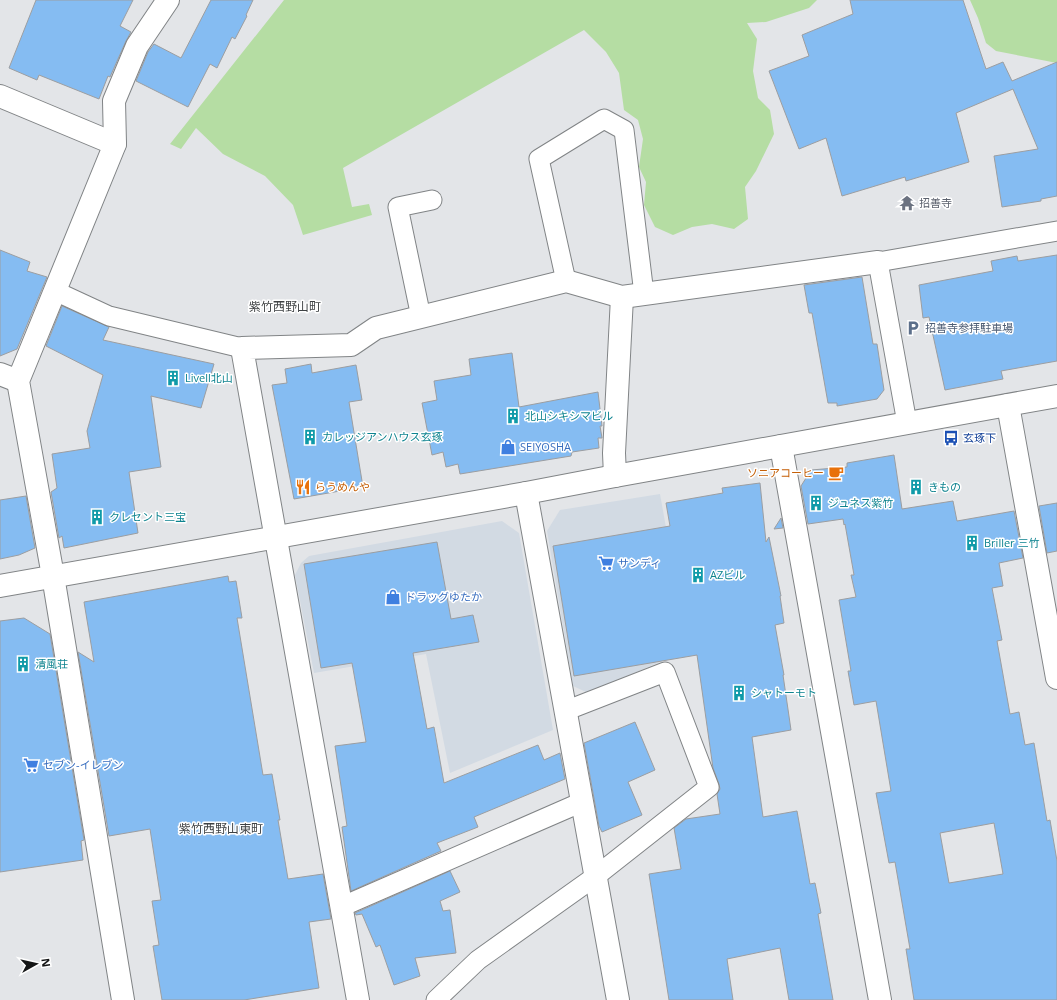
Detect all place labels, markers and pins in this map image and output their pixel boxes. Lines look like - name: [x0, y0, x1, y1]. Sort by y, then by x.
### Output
- temple icon: 招善寺: [898, 194, 916, 212]
- place label: 招善寺: [919, 195, 952, 210]
- parking icon: 招善寺参拝駐車場: [904, 319, 922, 337]
- place label: 招善寺参拝駐車場: [925, 320, 1013, 335]
- building icon: Livell北山: [164, 369, 182, 387]
- place label: Livell北山: [185, 370, 233, 385]
- building icon: 北山シキシマビル: [504, 407, 522, 425]
- place label: 北山シキシマビル: [525, 408, 613, 423]
- building icon: カレッジアンハウス玄琢: [301, 428, 319, 446]
- place label: カレッジアンハウス玄琢: [322, 429, 443, 444]
- bus stop icon: 玄琢下: [942, 429, 960, 447]
- place label: 玄琢下: [963, 430, 996, 445]
- shop icon: SEIYOSHA: [499, 438, 517, 456]
- place label: SEIYOSHA: [520, 439, 571, 454]
- cafe icon: ソニアコーヒー: [827, 464, 845, 482]
- place label: ソニアコーヒー: [747, 465, 824, 480]
- restaurant icon: らうめんや: [294, 478, 312, 496]
- building icon: きもの: [907, 478, 925, 496]
- place label: らうめんや: [315, 479, 370, 494]
- place label: きもの: [928, 479, 961, 494]
- building icon: ジュネス紫竹: [807, 494, 825, 512]
- place label: ジュネス紫竹: [828, 495, 893, 510]
- building icon: クレセント三宝: [88, 508, 106, 526]
- place label: クレセント三宝: [109, 509, 186, 524]
- building icon: Briller 三竹: [963, 534, 981, 552]
- place label: Briller 三竹: [984, 535, 1039, 550]
- supermarket icon: サンディ: [597, 554, 615, 572]
- place label: サンディ: [618, 555, 661, 570]
- building icon: AZビル: [689, 566, 707, 584]
- place label: AZビル: [710, 567, 745, 582]
- shop icon: ドラッグゆたか: [384, 588, 402, 606]
- place label: ドラッグゆたか: [405, 589, 482, 604]
- building icon: 清風荘: [14, 655, 32, 673]
- place label: 清風荘: [35, 656, 68, 671]
- building icon: シャトーモト: [730, 684, 748, 702]
- place label: シャトーモト: [751, 685, 817, 700]
- supermarket icon: セブン-イレブン: [22, 756, 40, 774]
- place label: セブン-イレブン: [43, 757, 124, 772]

